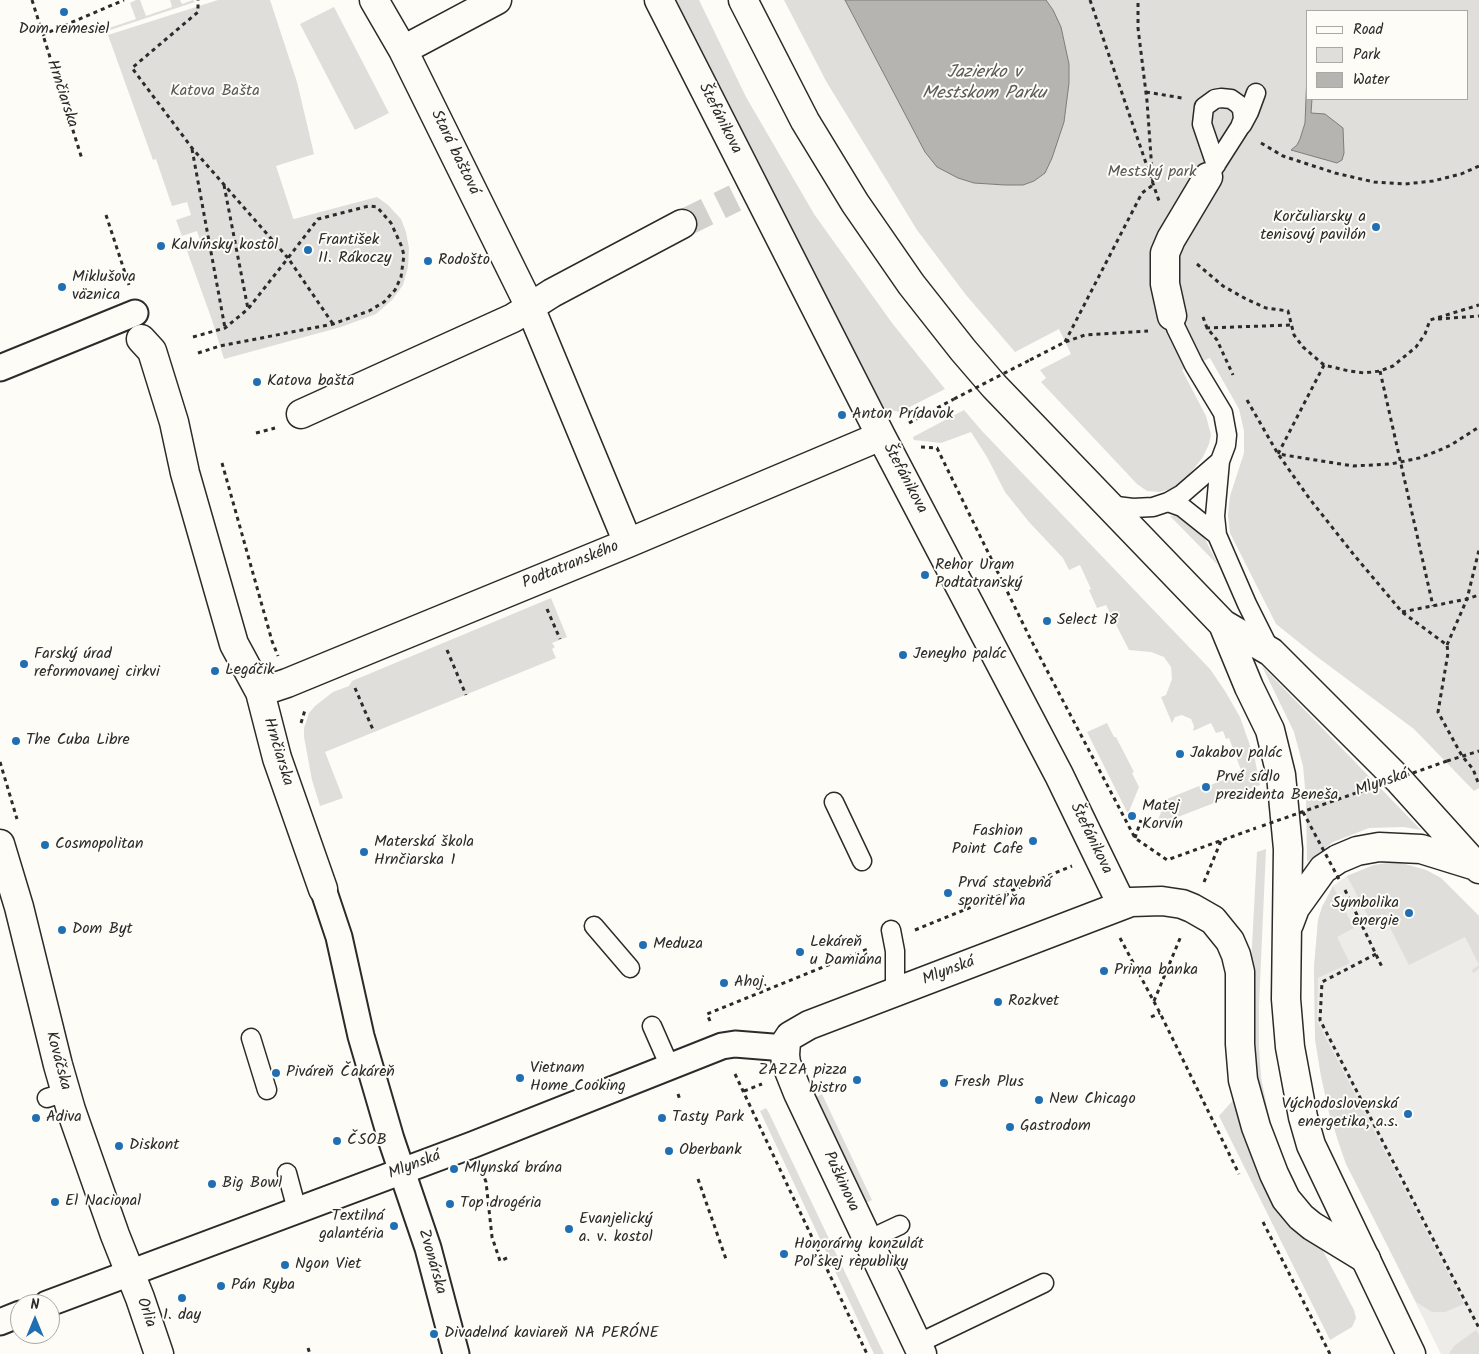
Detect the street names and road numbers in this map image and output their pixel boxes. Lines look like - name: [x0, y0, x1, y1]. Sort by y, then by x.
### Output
- street label: Hrnčiarska: [41, 58, 81, 130]
- street label: Štefánikova: [693, 80, 745, 158]
- street label: Stará baštová: [425, 107, 483, 199]
- street label: Štefánikova: [878, 441, 930, 517]
- street label: Podtatranského: [520, 538, 622, 594]
- street label: Hrnčiarska: [258, 716, 296, 788]
- street label: Mlynská: [1353, 766, 1411, 802]
- street label: Štefánikova: [1065, 800, 1115, 878]
- street label: Mlynská: [920, 953, 978, 991]
- street label: Kováčska: [40, 1030, 74, 1092]
- street label: Mlynská: [386, 1147, 444, 1185]
- street label: Puškinova: [818, 1149, 862, 1215]
- street label: Zvonárska: [413, 1227, 449, 1297]
- street label: Orlia: [131, 1296, 159, 1330]

